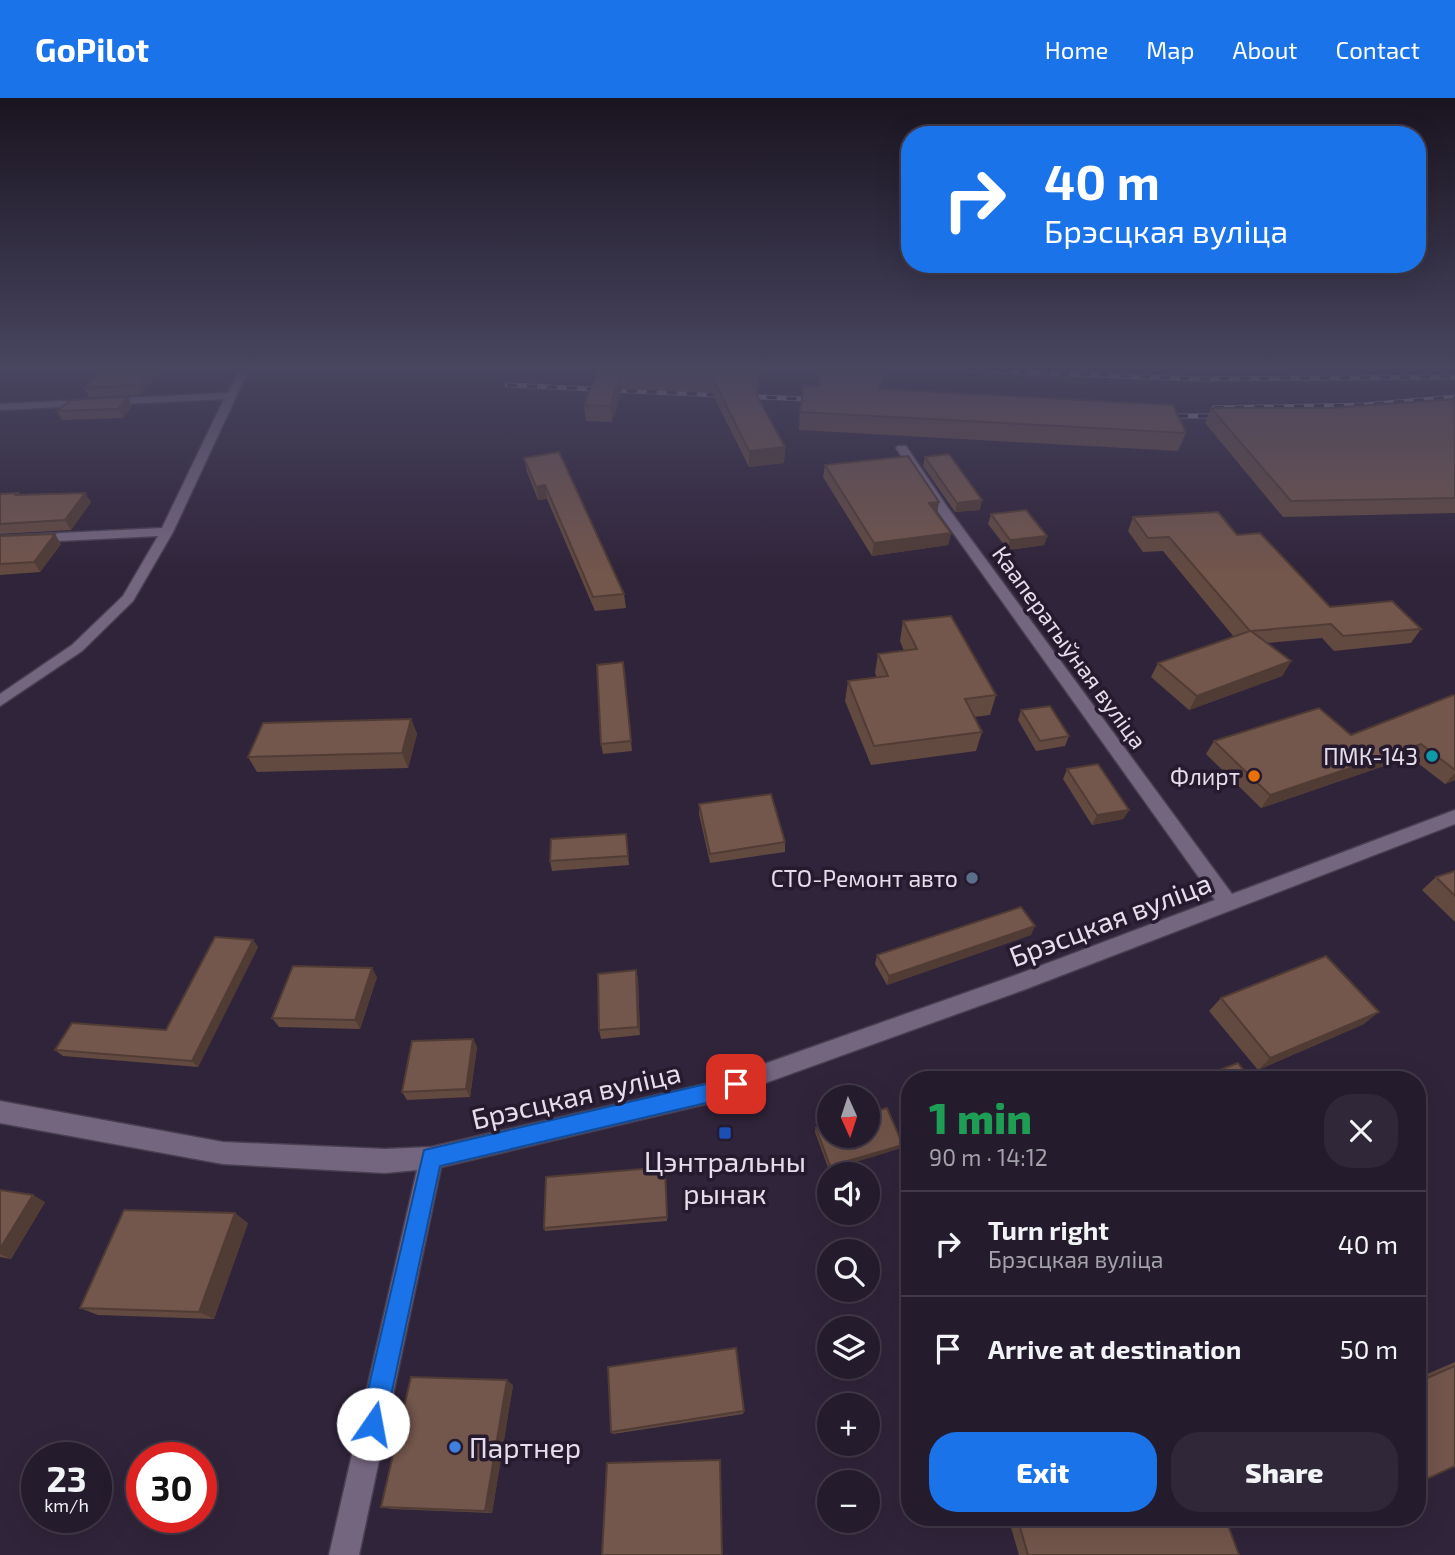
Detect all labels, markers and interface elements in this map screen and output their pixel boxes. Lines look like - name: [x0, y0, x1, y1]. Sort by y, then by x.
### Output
- text: GoPilot: [35, 29, 149, 69]
- text: Home: [1045, 35, 1108, 64]
- text: Map: [1146, 35, 1194, 64]
- text: About: [1232, 35, 1298, 64]
- text: Contact: [1336, 35, 1420, 64]
- text: 40 m: [1044, 151, 1160, 210]
- icon: right: [929, 154, 1020, 245]
- text: Брэсцкая вуліца: [1044, 211, 1288, 249]
- street label: Кааператыўная вуліца: [986, 540, 1153, 754]
- place label: ПМК-143: [1323, 742, 1418, 770]
- marker: ПМК-143: [1424, 748, 1440, 764]
- place label: Флирт: [1170, 762, 1240, 790]
- marker: Флирт: [1246, 768, 1262, 784]
- place label: СТО-Ремонт авто: [771, 864, 958, 892]
- street label: Брэсцкая вуліца: [1004, 865, 1216, 973]
- marker: СТО-Ремонт авто: [964, 870, 980, 886]
- street label: Брэсцкая вуліца: [468, 1054, 684, 1136]
- pin: [706, 1054, 766, 1114]
- icon: arrive: [717, 1065, 755, 1103]
- north arrow: [817, 1085, 880, 1148]
- map controls: [817, 1085, 880, 1533]
- text: 1 min: [929, 1092, 1032, 1142]
- button: close: [1324, 1094, 1398, 1168]
- marker: Цэнтральны рынак: [717, 1125, 733, 1141]
- text: 90 m · 14:12: [929, 1143, 1048, 1171]
- place label: Цэнтральны рынак: [644, 1144, 806, 1210]
- button: sound: [817, 1162, 880, 1225]
- text: Turn right: [988, 1214, 1109, 1245]
- icon: right: [929, 1225, 967, 1263]
- text: 40 m: [1338, 1228, 1398, 1259]
- button: search: [817, 1239, 880, 1302]
- text: Брэсцкая вуліца: [988, 1245, 1164, 1273]
- button: layers: [817, 1316, 880, 1379]
- icon: arrive: [929, 1330, 967, 1368]
- text: Arrive at destination: [988, 1333, 1241, 1364]
- text: 50 m: [1340, 1333, 1398, 1364]
- position arrow: [336, 1387, 410, 1461]
- button: +: [817, 1393, 880, 1456]
- place label: Партнер: [469, 1430, 581, 1464]
- button: Exit: [929, 1432, 1157, 1512]
- button: Share: [1171, 1432, 1398, 1512]
- marker: Партнер: [447, 1439, 463, 1455]
- speed limit sign: 30: [126, 1442, 217, 1533]
- text: 23: [46, 1457, 87, 1499]
- button: −: [817, 1470, 880, 1533]
- text: km/h: [44, 1494, 89, 1516]

